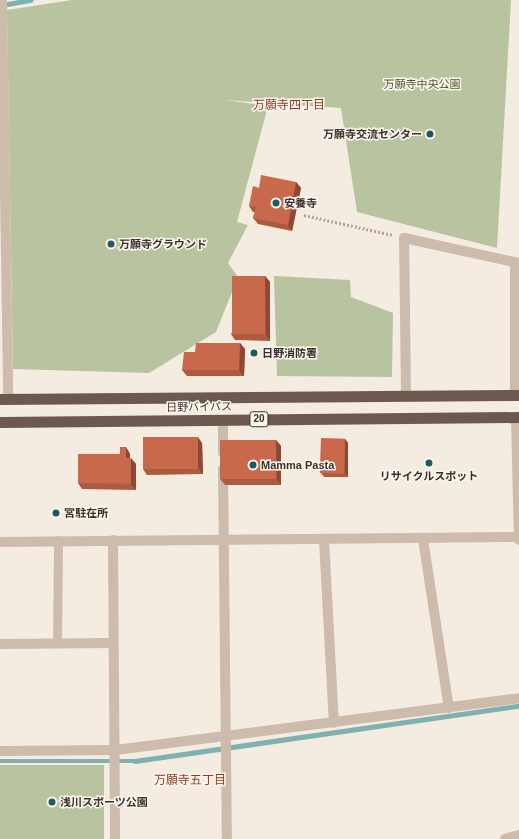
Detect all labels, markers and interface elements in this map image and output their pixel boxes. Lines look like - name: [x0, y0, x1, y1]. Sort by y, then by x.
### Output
- park label: 万願寺中央公園: [384, 77, 460, 91]
- district label: 万願寺四丁目: [253, 99, 325, 113]
- place label: 万願寺交流センター: [323, 127, 422, 141]
- marker: 万願寺交流センター: [425, 129, 435, 139]
- place label: 安養寺: [284, 196, 317, 210]
- marker: 安養寺: [271, 198, 281, 208]
- place label: 万願寺グラウンド: [119, 237, 207, 251]
- marker: 万願寺グラウンド: [106, 239, 116, 249]
- place label: 日野消防署: [262, 346, 317, 360]
- marker: 日野消防署: [249, 348, 259, 358]
- street label: 日野バイパス: [166, 400, 232, 414]
- road number: 20: [249, 411, 269, 427]
- place label: Mamma Pasta: [261, 458, 334, 472]
- marker: リサイクルスポット: [424, 458, 434, 468]
- marker: Mamma Pasta: [248, 460, 258, 470]
- place label: リサイクルスポット: [380, 469, 478, 483]
- place label: 宮駐在所: [64, 506, 108, 520]
- marker: 宮駐在所: [51, 508, 61, 518]
- district label: 万願寺五丁目: [154, 774, 226, 788]
- place label: 浅川スポーツ公園: [60, 795, 148, 809]
- marker: 浅川スポーツ公園: [47, 797, 57, 807]

